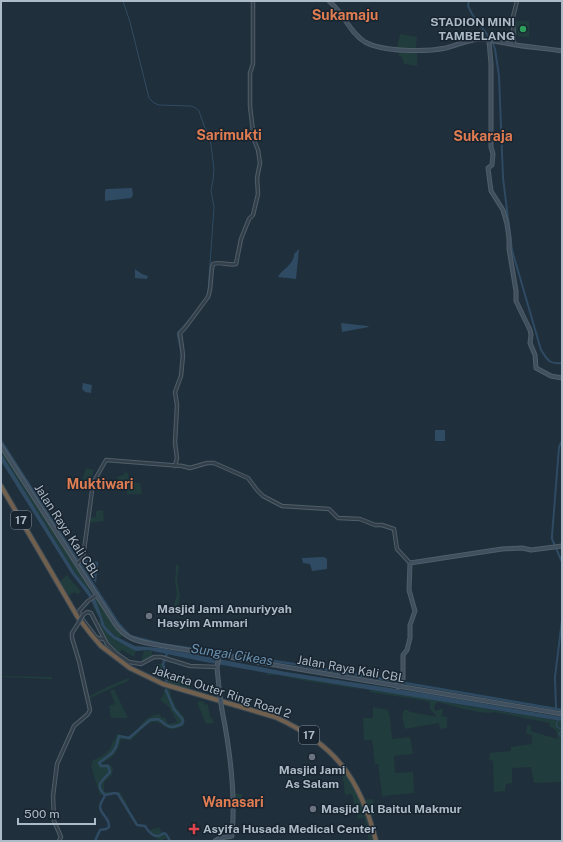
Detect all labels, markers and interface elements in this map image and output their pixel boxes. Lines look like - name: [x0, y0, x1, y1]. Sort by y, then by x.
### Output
- district label: Sukamaju: [312, 7, 378, 23]
- place label: STADION MINI TAMBELANG: [430, 15, 515, 43]
- marker: STADION MINI TAMBELANG: [518, 24, 528, 34]
- district label: Sarimukti: [196, 127, 262, 143]
- district label: Sukaraja: [453, 128, 513, 144]
- district label: Muktiwari: [66, 476, 134, 492]
- street label: Jalan Raya Kali CBL: [31, 481, 103, 581]
- road number: 17: [11, 511, 31, 529]
- place label: Masjid Jami Annuriyyah Hasyim Ammari: [157, 602, 292, 630]
- marker: Masjid Jami Annuriyyah Hasyim Ammari: [144, 611, 154, 621]
- water label: Sungai Cikeas: [190, 641, 274, 668]
- street label: Jalan Raya Kali CBL: [296, 653, 406, 685]
- street label: Jakarta Outer Ring Road 2: [151, 663, 293, 721]
- road number: 17: [299, 726, 319, 744]
- marker: Masjid Jami As Salam: [307, 752, 317, 762]
- place label: Masjid Jami As Salam: [279, 763, 345, 791]
- district label: Wanasari: [202, 794, 264, 810]
- scale bar: [18, 800, 95, 826]
- place label: Masjid Al Baitul Makmur: [321, 802, 462, 816]
- marker: Masjid Al Baitul Makmur: [308, 804, 318, 814]
- text: 500 m: [24, 807, 60, 821]
- place label: Asyifa Husada Medical Center: [203, 822, 376, 836]
- marker: Asyifa Husada Medical Center: [188, 823, 200, 835]

